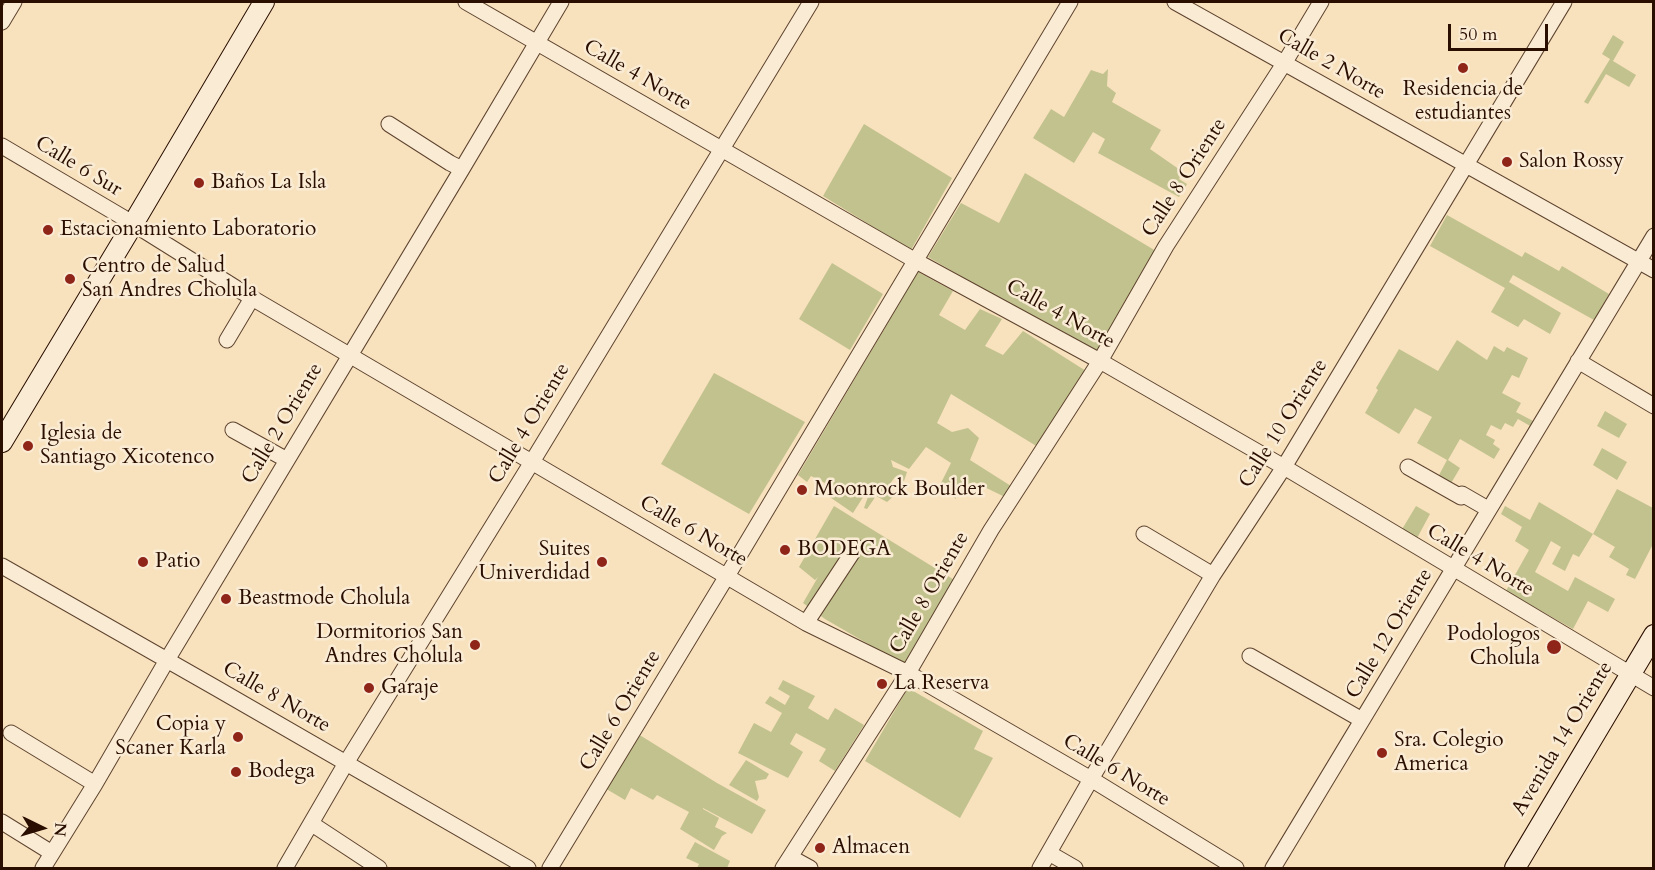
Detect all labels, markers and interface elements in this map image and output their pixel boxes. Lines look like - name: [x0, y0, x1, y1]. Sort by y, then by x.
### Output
- scale bar: [1451, 12, 1552, 50]
- text: 50 m: [1459, 22, 1498, 47]
- street label: Calle 2 Norte: [1273, 24, 1389, 106]
- street label: Calle 4 Norte: [579, 35, 695, 117]
- marker: Residencia de estudiantes: [1456, 61, 1470, 75]
- place label: Residencia de estudiantes: [1403, 77, 1523, 127]
- street label: Calle 8 Oriente: [1137, 114, 1233, 242]
- street label: Calle 6 Sur: [30, 131, 126, 203]
- place label: Salon Rossy: [1519, 149, 1624, 175]
- marker: Salon Rossy: [1500, 155, 1514, 169]
- place label: Baños La Isla: [211, 170, 326, 196]
- marker: Baños La Isla: [192, 176, 206, 190]
- place label: Estacionamiento Laboratorio: [60, 217, 316, 243]
- marker: Estacionamiento Laboratorio: [41, 223, 55, 237]
- place label: Centro de Salud San Andres Cholula: [82, 254, 257, 304]
- marker: Centro de Salud San Andres Cholula: [63, 272, 77, 286]
- street label: Calle 4 Norte: [1001, 275, 1119, 355]
- street label: Calle 10 Oriente: [1234, 355, 1334, 493]
- street label: Calle 2 Oriente: [237, 359, 329, 489]
- street label: Calle 4 Oriente: [484, 359, 576, 489]
- place label: Iglesia de Santiago Xicotenco: [40, 421, 214, 471]
- marker: Iglesia de Santiago Xicotenco: [21, 439, 35, 453]
- place label: Moonrock Boulder: [814, 477, 985, 503]
- marker: Moonrock Boulder: [795, 483, 809, 497]
- street label: Calle 6 Norte: [635, 491, 751, 573]
- street label: Calle 4 Norte: [1422, 519, 1538, 603]
- street label: Calle 8 Oriente: [885, 527, 975, 659]
- place label: Suites Univerdidad: [479, 537, 590, 587]
- place label: BODEGA: [797, 537, 891, 563]
- marker: BODEGA: [778, 543, 792, 557]
- place label: Patio: [155, 549, 200, 575]
- marker: Patio: [136, 555, 150, 569]
- marker: Suites Univerdidad: [595, 555, 609, 569]
- street label: Calle 12 Oriente: [1341, 564, 1439, 704]
- place label: Beastmode Cholula: [238, 586, 410, 612]
- marker: Beastmode Cholula: [219, 592, 233, 606]
- place label: Dormitorios San Andres Cholula: [316, 620, 463, 670]
- place label: Podologos Cholula: [1447, 622, 1540, 672]
- marker: Dormitorios San Andres Cholula: [468, 638, 482, 652]
- marker: Podologos Cholula: [1545, 638, 1563, 656]
- street label: Calle 6 Oriente: [575, 646, 667, 776]
- street label: Calle 8 Norte: [218, 657, 334, 739]
- street label: Avenida 14 Oriente: [1507, 657, 1619, 821]
- place label: La Reserva: [894, 671, 989, 697]
- place label: Garaje: [381, 675, 439, 701]
- marker: La Reserva: [875, 677, 889, 691]
- marker: Garaje: [362, 681, 376, 695]
- place label: Copia y Scaner Karla: [115, 712, 226, 762]
- place label: Sra. Colegio America: [1394, 728, 1504, 778]
- street label: Calle 6 Norte: [1058, 729, 1174, 813]
- marker: Copia y Scaner Karla: [231, 730, 245, 744]
- marker: Sra. Colegio America: [1375, 746, 1389, 760]
- place label: Bodega: [248, 759, 315, 785]
- marker: Bodega: [229, 765, 243, 779]
- north arrow: [12, 798, 72, 858]
- text: N: [48, 822, 71, 837]
- place label: Almacen: [832, 835, 910, 861]
- marker: Almacen: [813, 841, 827, 855]

